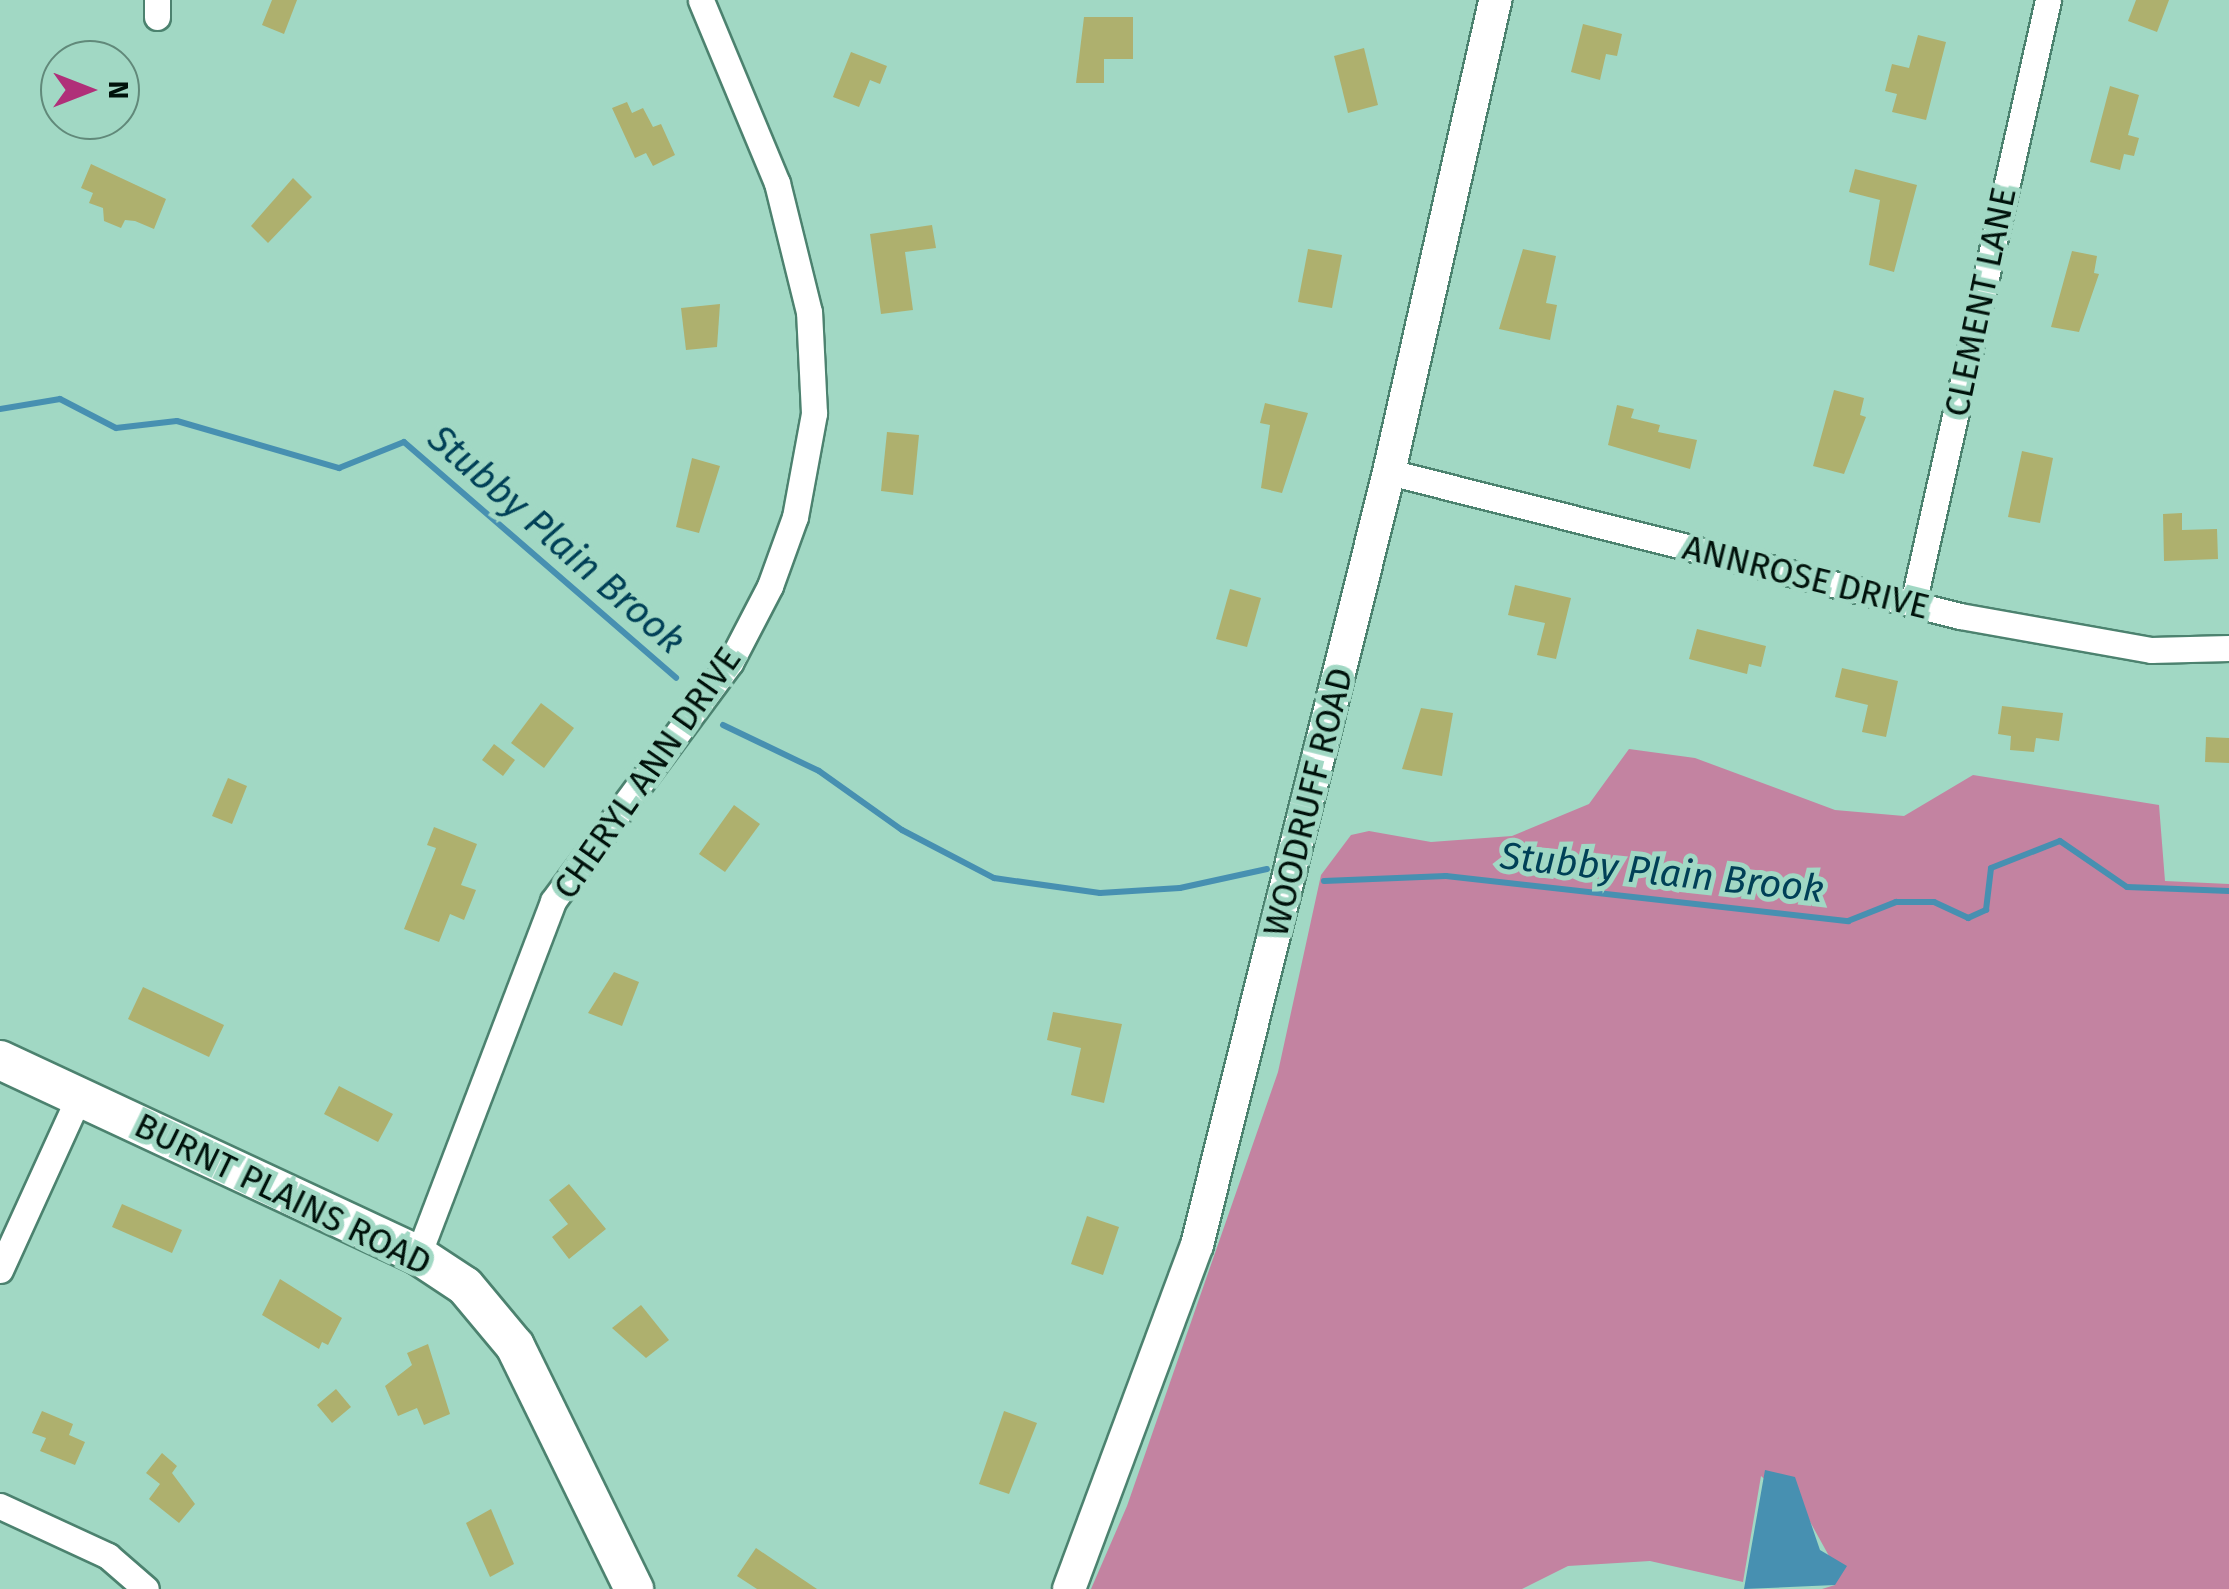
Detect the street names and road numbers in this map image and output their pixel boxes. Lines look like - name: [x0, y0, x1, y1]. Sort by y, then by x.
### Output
- street label: CLEMENT LANE: [1935, 184, 2025, 420]
- street label: ANNROSE DRIVE: [1679, 526, 1933, 628]
- street label: CHERYL ANN DRIVE: [544, 639, 750, 907]
- street label: WOODRUFF ROAD: [1254, 664, 1362, 940]
- street label: BURNT PLAINS ROAD: [128, 1104, 438, 1284]

